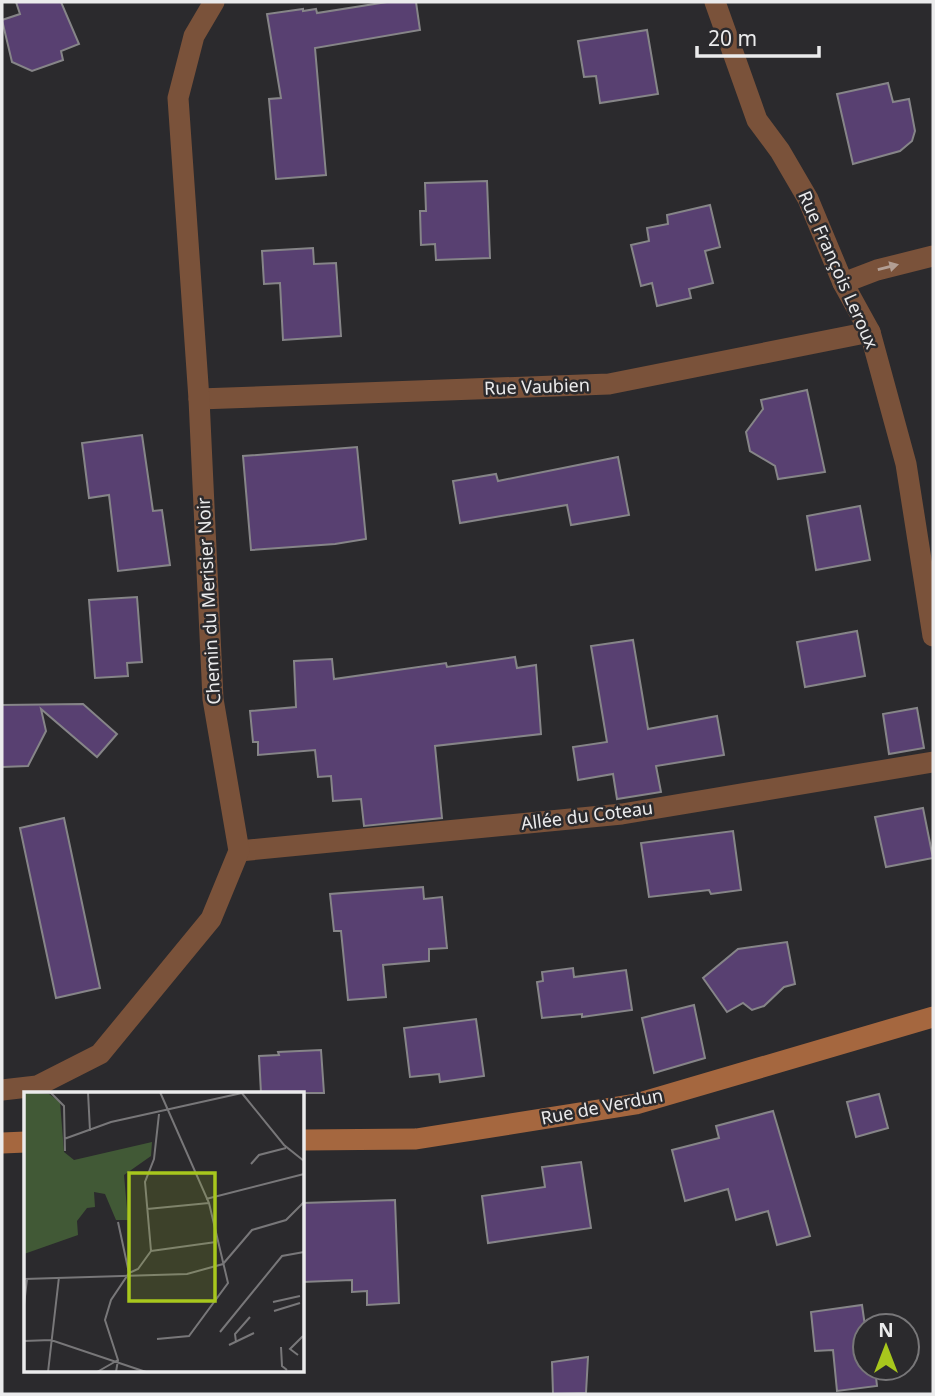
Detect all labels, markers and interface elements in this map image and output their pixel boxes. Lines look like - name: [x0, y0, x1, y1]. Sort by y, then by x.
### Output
- scale bar: [697, 14, 820, 58]
- text: 20 m: [708, 24, 757, 52]
- street label: Rue François Leroux: [793, 187, 885, 353]
- one-way arrow: [877, 261, 899, 272]
- street label: Rue Vaubien: [484, 372, 590, 400]
- street label: Chemin du Merisier Noir: [191, 496, 225, 705]
- street label: Allée du Coteau: [520, 795, 654, 835]
- street label: Rue de Verdun: [539, 1082, 665, 1130]
- inset map: [24, 1092, 304, 1372]
- north arrow: [851, 1312, 921, 1382]
- text: N: [878, 1317, 894, 1343]

